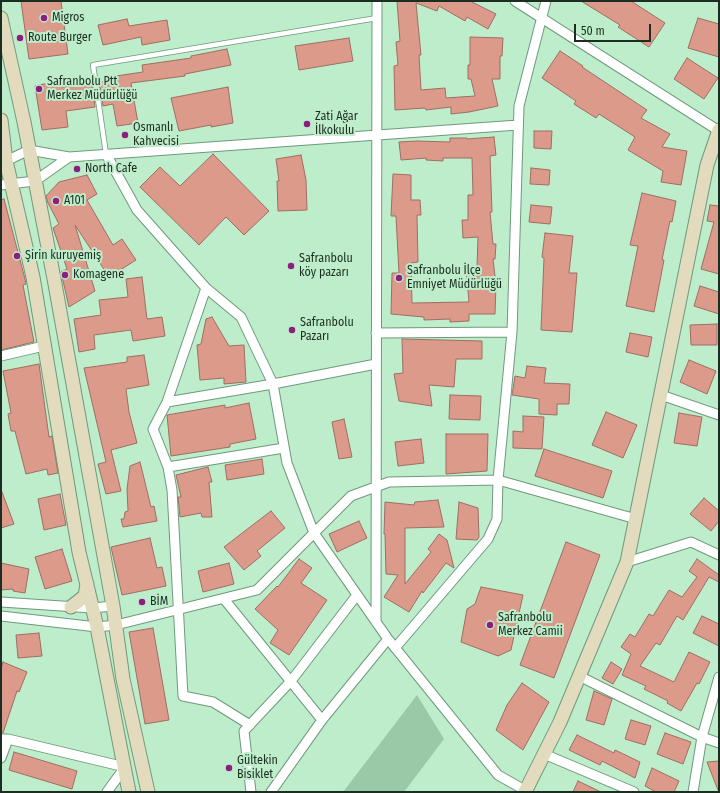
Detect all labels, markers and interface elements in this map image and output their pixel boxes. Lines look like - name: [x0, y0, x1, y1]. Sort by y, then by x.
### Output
- place label: Migros: [52, 11, 84, 25]
- marker: Migros: [39, 13, 49, 23]
- scale bar: [576, 16, 653, 42]
- text: 50 m: [581, 24, 605, 38]
- place label: Route Burger: [28, 31, 92, 45]
- marker: Route Burger: [15, 33, 25, 43]
- place label: Safranbolu Ptt Merkez Müdürlüğü: [47, 75, 137, 103]
- marker: Safranbolu Ptt Merkez Müdürlüğü: [34, 84, 44, 94]
- place label: Zati Ağar İlkokulu: [315, 110, 358, 138]
- marker: Zati Ağar İlkokulu: [302, 119, 312, 129]
- place label: Osmanlı Kahvecisi: [133, 121, 179, 149]
- marker: Osmanlı Kahvecisi: [120, 130, 130, 140]
- place label: North Cafe: [85, 162, 137, 176]
- marker: North Cafe: [72, 164, 82, 174]
- place label: A101: [64, 194, 85, 208]
- marker: A101: [51, 196, 61, 206]
- place label: Şirin kuruyemiş: [25, 249, 101, 263]
- marker: Şirin kuruyemiş: [12, 251, 22, 261]
- place label: Safranbolu köy pazarı: [299, 252, 353, 280]
- marker: Safranbolu köy pazarı: [286, 261, 296, 271]
- place label: Safranbolu İlçe Emniyet Müdürlüğü: [407, 264, 502, 292]
- place label: Komagene: [73, 268, 124, 282]
- marker: Komagene: [60, 270, 70, 280]
- marker: Safranbolu İlçe Emniyet Müdürlüğü: [394, 273, 404, 283]
- place label: Safranbolu Pazarı: [300, 316, 354, 344]
- marker: Safranbolu Pazarı: [287, 325, 297, 335]
- place label: BİM: [150, 595, 168, 609]
- marker: BİM: [137, 597, 147, 607]
- place label: Safranbolu Merkez Camii: [498, 611, 563, 639]
- marker: Safranbolu Merkez Camii: [485, 620, 495, 630]
- place label: Gültekin Bisiklet: [237, 754, 278, 782]
- marker: Gültekin Bisiklet: [224, 763, 234, 773]

